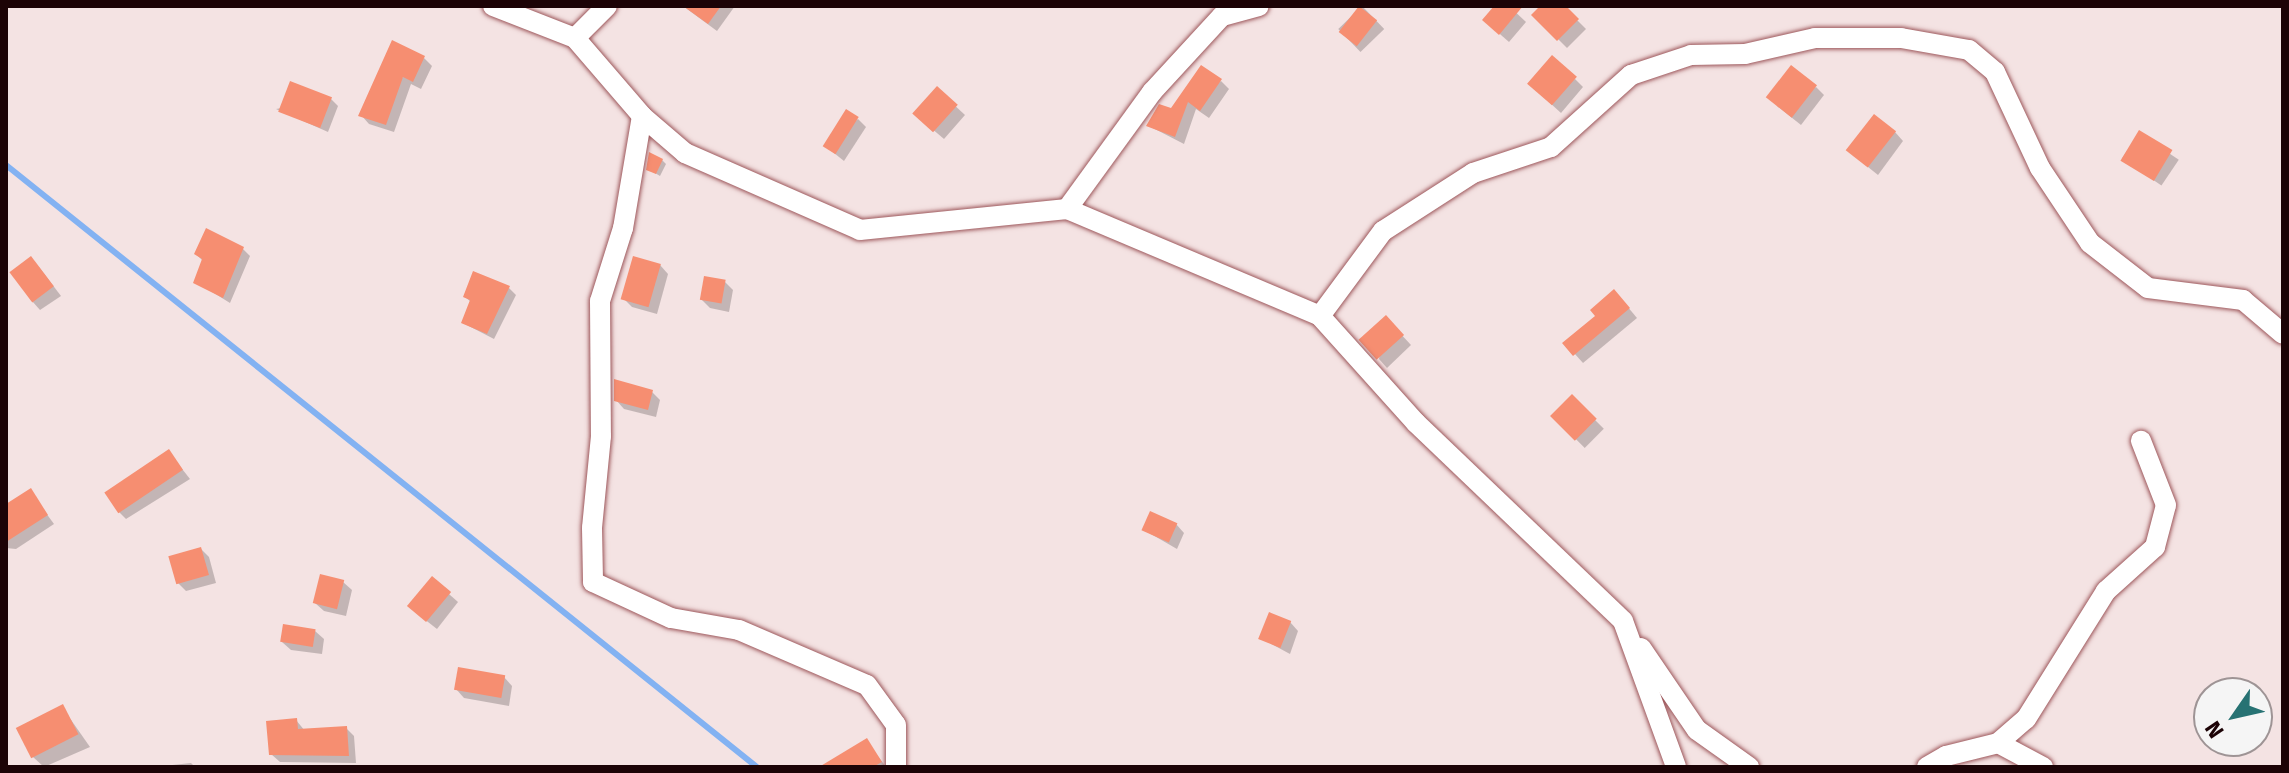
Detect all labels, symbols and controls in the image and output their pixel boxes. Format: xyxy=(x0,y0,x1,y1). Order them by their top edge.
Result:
north arrow xyxy=(2193,677,2273,757)
text: N xyxy=(2199,716,2230,743)

